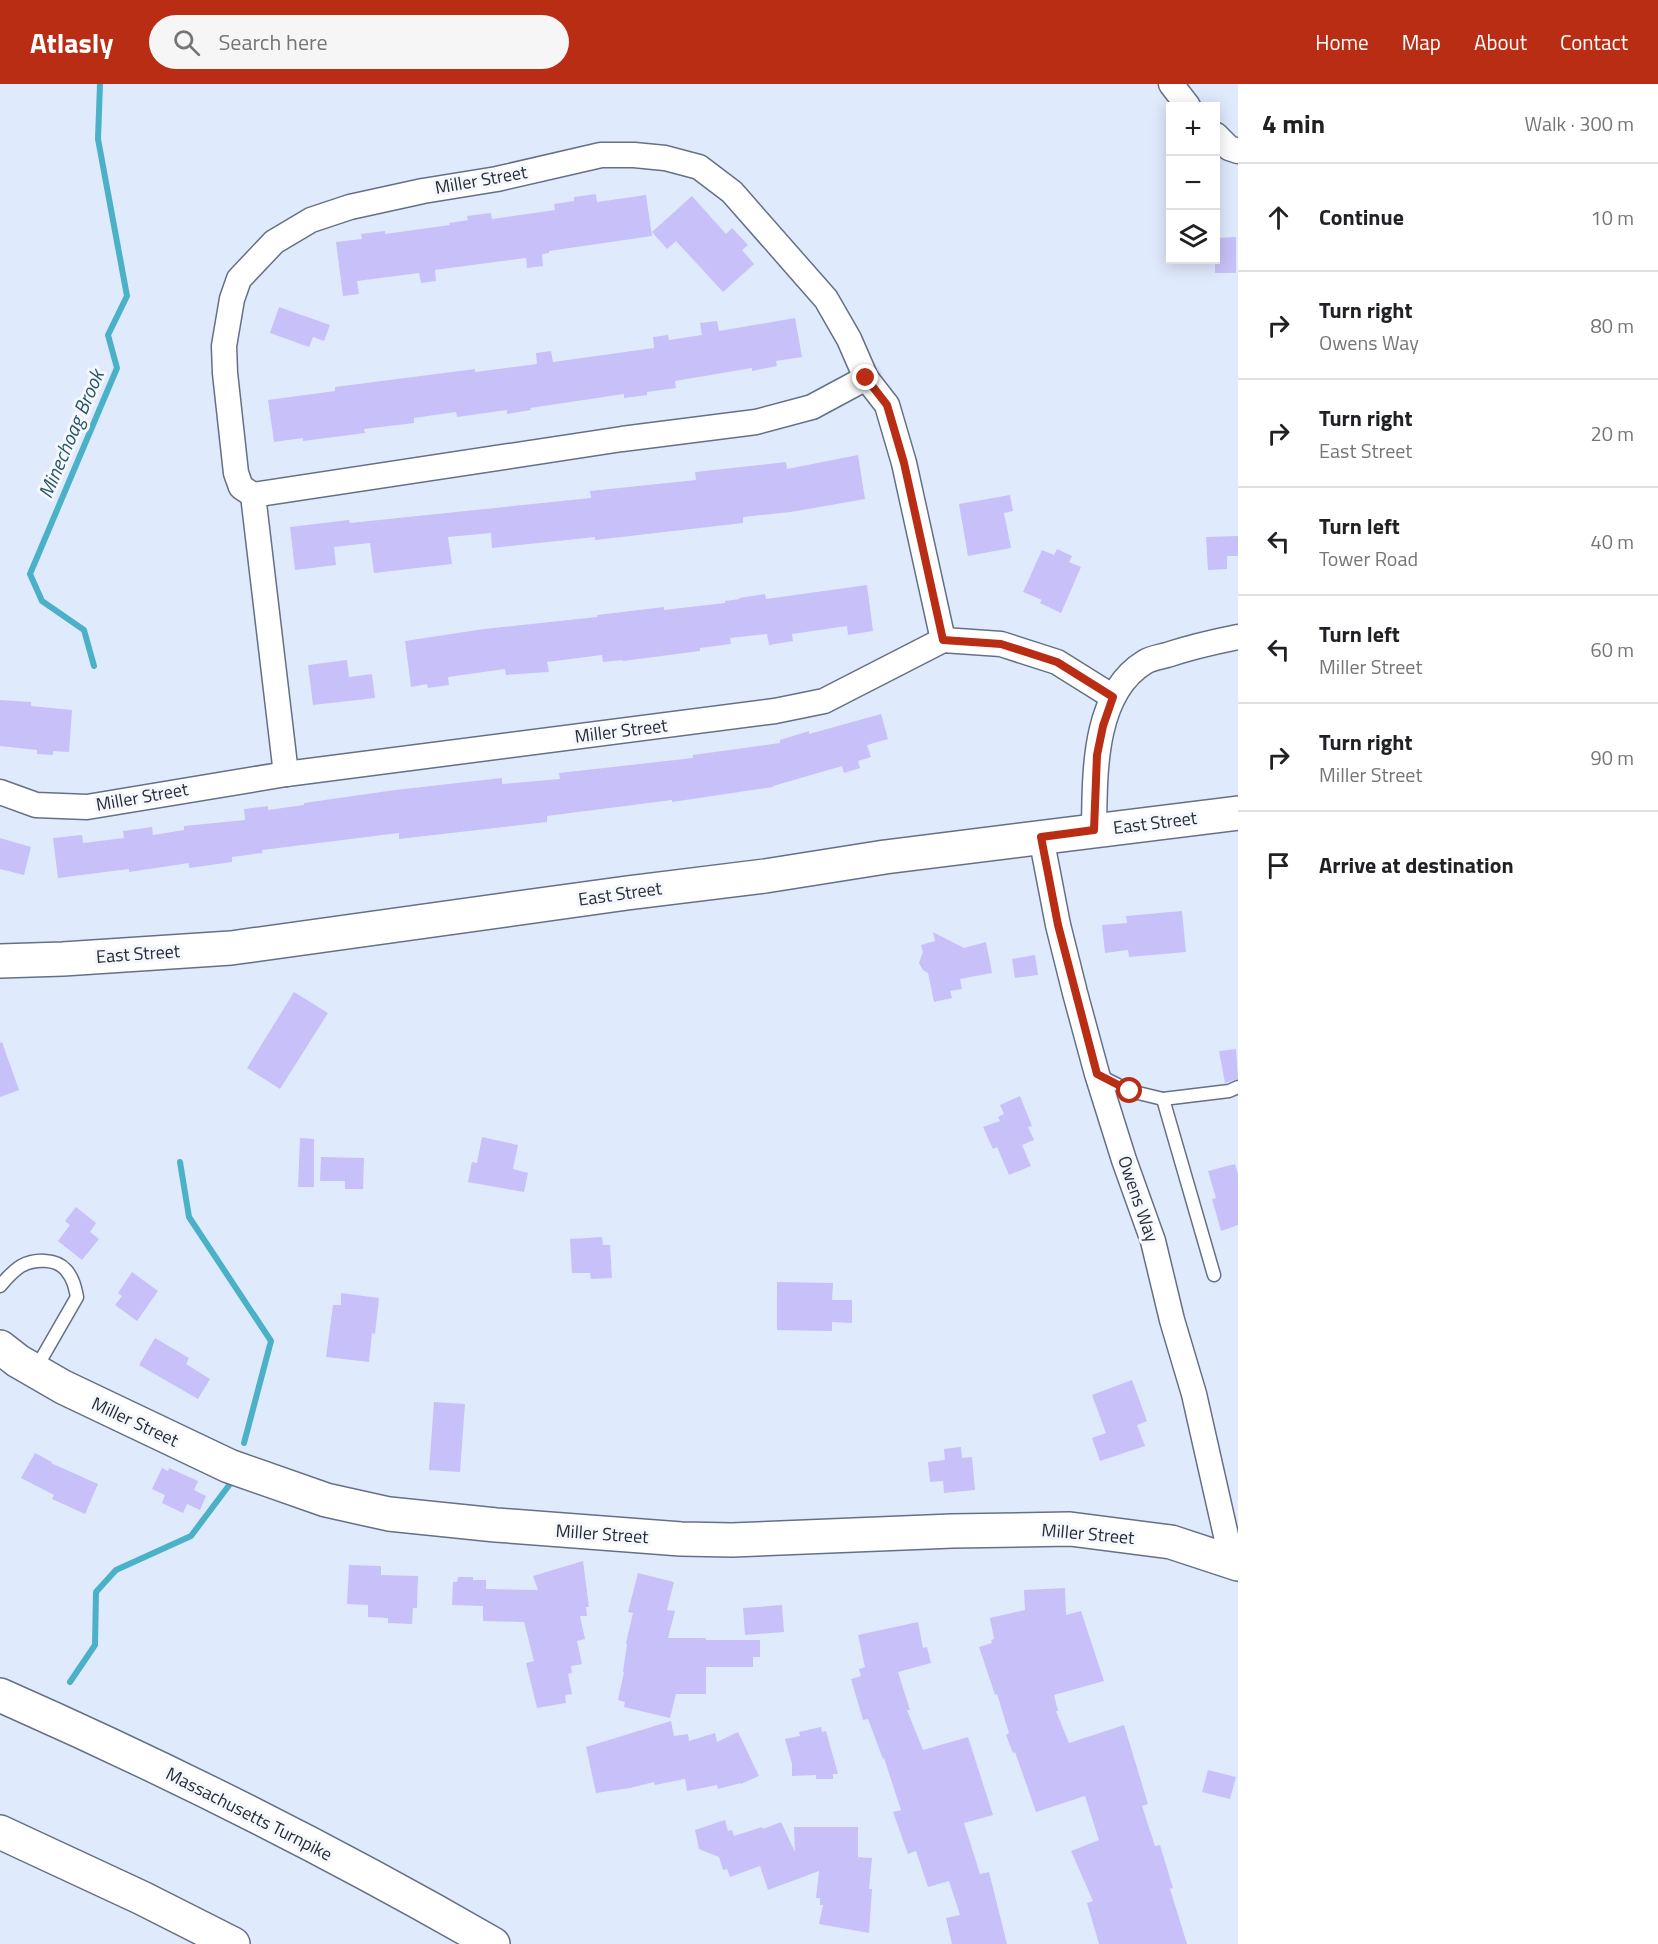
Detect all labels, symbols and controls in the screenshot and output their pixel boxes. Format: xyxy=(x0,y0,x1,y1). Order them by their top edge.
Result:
search box xyxy=(149,15,569,69)
text: Atlasly xyxy=(30,21,113,64)
text: Search here xyxy=(218,25,328,59)
icon: search xyxy=(170,26,203,59)
text: Home xyxy=(1315,26,1369,58)
text: Map xyxy=(1402,26,1441,58)
text: About xyxy=(1474,26,1527,58)
text: Contact xyxy=(1560,26,1628,58)
map controls xyxy=(1166,102,1220,264)
button: + xyxy=(1166,102,1220,156)
text: 4 min xyxy=(1262,104,1325,143)
text: Walk · 300 m xyxy=(1525,108,1634,139)
button: − xyxy=(1166,156,1220,210)
street label: Miller Street xyxy=(433,158,530,201)
text: Continue xyxy=(1319,200,1404,234)
icon: ahead xyxy=(1262,201,1295,234)
text: 10 m xyxy=(1590,202,1634,233)
button: layers xyxy=(1166,210,1220,264)
text: Turn right xyxy=(1319,293,1413,327)
icon: right xyxy=(1262,309,1295,342)
text: 80 m xyxy=(1590,310,1634,341)
text: Owens Way xyxy=(1319,327,1419,358)
water label: Minechoag Brook xyxy=(30,363,112,503)
route end xyxy=(852,364,878,390)
text: Turn right xyxy=(1319,401,1413,435)
icon: right xyxy=(1262,417,1295,450)
text: 20 m xyxy=(1590,418,1634,449)
text: East Street xyxy=(1319,435,1412,466)
text: Turn left xyxy=(1319,509,1400,543)
icon: left xyxy=(1262,525,1295,558)
text: 40 m xyxy=(1590,526,1634,557)
text: Tower Road xyxy=(1319,543,1418,574)
text: Turn left xyxy=(1319,617,1400,651)
icon: left xyxy=(1262,633,1295,666)
text: 60 m xyxy=(1590,634,1634,665)
text: Miller Street xyxy=(1319,651,1422,682)
street label: Miller Street xyxy=(573,711,669,750)
text: Turn right xyxy=(1319,725,1413,759)
icon: right xyxy=(1262,741,1295,774)
text: 90 m xyxy=(1590,742,1634,773)
text: Miller Street xyxy=(1319,759,1422,790)
street label: Miller Street xyxy=(94,775,191,818)
street label: East Street xyxy=(1112,804,1199,841)
text: Arrive at destination xyxy=(1319,848,1514,882)
icon: arrive xyxy=(1262,849,1295,882)
street label: East Street xyxy=(576,874,664,913)
street label: East Street xyxy=(95,937,181,970)
route start xyxy=(1116,1077,1142,1103)
street label: Owens Way xyxy=(1111,1152,1166,1246)
street label: Miller Street xyxy=(87,1390,184,1454)
street label: Miller Street xyxy=(1041,1516,1136,1551)
street label: Miller Street xyxy=(555,1517,650,1550)
street label: Massachusetts Turnpike xyxy=(161,1760,337,1867)

